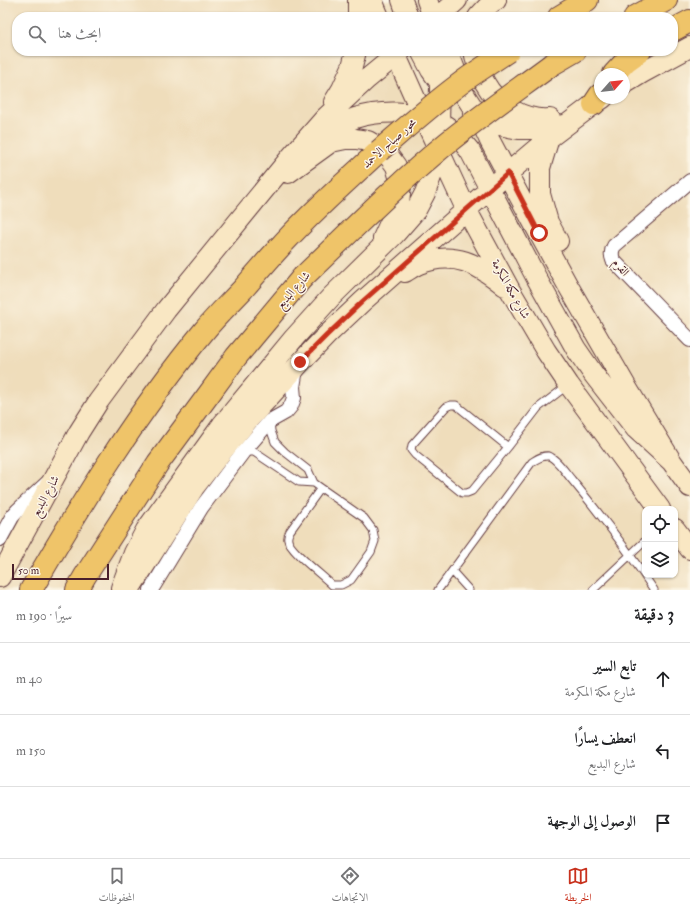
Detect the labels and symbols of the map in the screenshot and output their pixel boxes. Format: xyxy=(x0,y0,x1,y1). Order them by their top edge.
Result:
north arrow xyxy=(594,68,630,104)
street label: محور صباح الاحمد xyxy=(359,115,422,174)
route start xyxy=(530,224,548,242)
street label: القرم xyxy=(607,255,633,282)
street label: شارع مكة المكرمة xyxy=(485,257,533,323)
street label: شارع البديع xyxy=(273,268,316,314)
route end xyxy=(291,353,309,371)
street label: شارع البديع xyxy=(28,473,66,521)
scale bar xyxy=(12,562,109,581)

